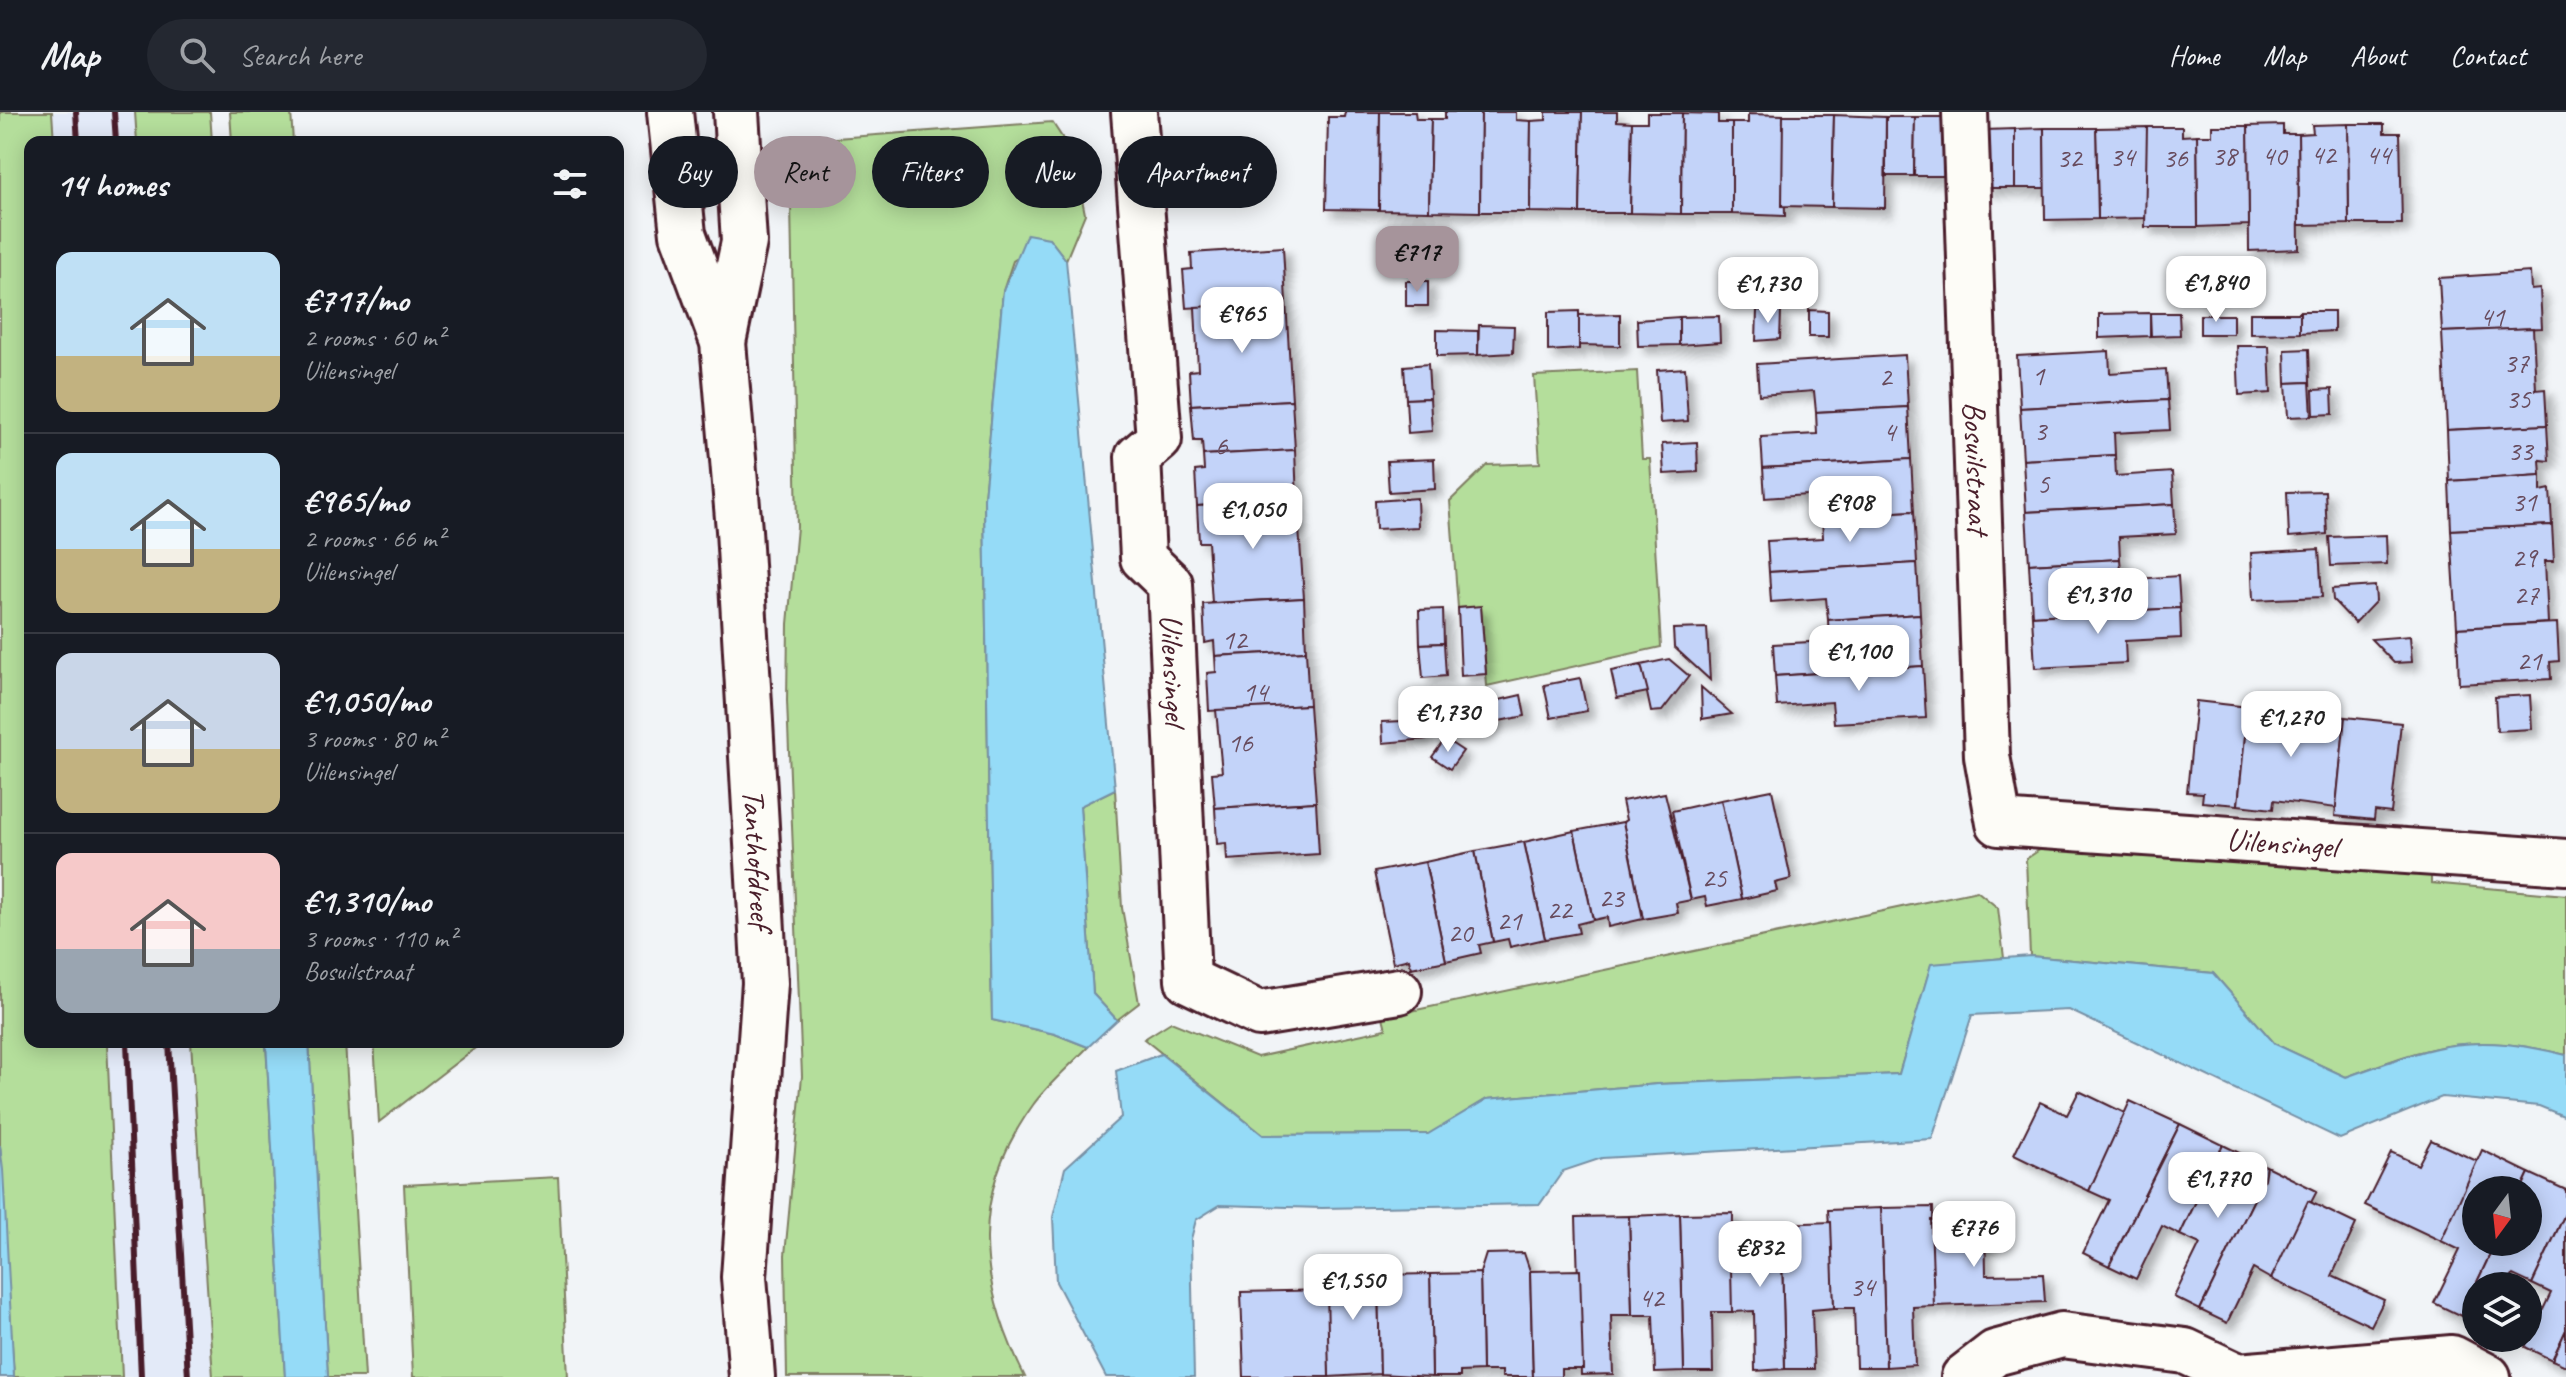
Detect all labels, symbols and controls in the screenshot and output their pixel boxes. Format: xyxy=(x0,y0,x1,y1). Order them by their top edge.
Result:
search box xyxy=(147,19,707,91)
text: Map xyxy=(40,32,99,79)
icon: search xyxy=(175,33,219,77)
text: Search here xyxy=(239,36,361,74)
text: Home xyxy=(2169,38,2219,73)
text: Map xyxy=(2263,38,2306,73)
text: About xyxy=(2350,38,2406,73)
text: Contact xyxy=(2450,38,2526,73)
chip: Buy xyxy=(648,136,738,208)
chip: Rent xyxy=(754,136,856,208)
chip: Filters xyxy=(872,136,989,208)
chip: New xyxy=(1005,136,1102,208)
chip: Apartment xyxy=(1118,136,1277,208)
house number: 42 xyxy=(2310,137,2338,172)
house number: 44 xyxy=(2365,137,2393,172)
house number: 38 xyxy=(2211,138,2239,173)
house number: 40 xyxy=(2261,138,2289,173)
house number: 34 xyxy=(2109,139,2137,174)
house number: 32 xyxy=(2056,140,2084,175)
house number: 36 xyxy=(2162,140,2189,175)
icon: filters xyxy=(548,162,592,206)
text: 14 homes xyxy=(56,163,167,206)
pin: €717 xyxy=(1370,226,1464,294)
text: €717 xyxy=(1394,235,1440,268)
pin: €1,840 xyxy=(2151,256,2281,324)
pin: €1,730 xyxy=(1703,257,1833,325)
text: €1,840 xyxy=(2184,265,2248,298)
text: €1,730 xyxy=(1736,266,1800,299)
text: €717/mo xyxy=(304,278,408,321)
icon: home xyxy=(120,284,216,380)
pin: €965 xyxy=(1195,287,1289,355)
text: €965 xyxy=(1219,296,1265,329)
house number: 41 xyxy=(2479,299,2506,334)
text: 2 rooms · 60 m² xyxy=(304,321,445,354)
house number: 37 xyxy=(2503,345,2530,380)
text: Uilensingel xyxy=(304,354,394,387)
house number: 1 xyxy=(2032,358,2046,393)
house number: 2 xyxy=(1879,359,1894,394)
house number: 35 xyxy=(2505,381,2532,416)
street label: Bosuilstraat xyxy=(1954,401,2000,539)
house number: 3 xyxy=(2034,413,2049,448)
house number: 4 xyxy=(1883,414,1898,449)
house number: 6 xyxy=(1215,428,1229,463)
house number: 33 xyxy=(2507,433,2535,468)
house number: 5 xyxy=(2037,466,2051,501)
pin: €908 xyxy=(1803,476,1897,544)
text: €965/mo xyxy=(304,479,409,522)
pin: €1,050 xyxy=(1188,483,1318,551)
house number: 31 xyxy=(2511,484,2538,519)
icon: home xyxy=(120,485,216,581)
text: €908 xyxy=(1827,485,1873,518)
text: €1,050 xyxy=(1221,492,1285,525)
text: 2 rooms · 66 m² xyxy=(304,522,445,555)
house number: 29 xyxy=(2511,540,2539,575)
text: Uilensingel xyxy=(304,555,394,588)
pin: €1,310 xyxy=(2033,568,2163,636)
text: €1,310 xyxy=(2066,577,2130,610)
house number: 27 xyxy=(2513,577,2540,612)
street label: Uilensingel xyxy=(1151,613,1197,732)
house number: 12 xyxy=(1221,622,1249,657)
pin: €1,100 xyxy=(1794,625,1924,693)
text: €1,100 xyxy=(1827,634,1891,667)
house number: 21 xyxy=(2516,643,2543,678)
house number: 14 xyxy=(1242,674,1270,709)
text: €1,050/mo xyxy=(304,679,430,722)
icon: home xyxy=(120,685,216,781)
pin: €1,730 xyxy=(1383,686,1513,754)
pin: €1,270 xyxy=(2226,691,2356,759)
text: €1,730 xyxy=(1416,695,1480,728)
text: €1,270 xyxy=(2259,700,2323,733)
text: 3 rooms · 80 m² xyxy=(304,722,445,755)
house number: 16 xyxy=(1227,725,1254,760)
text: Uilensingel xyxy=(304,755,394,788)
street label: Tanthofdreef xyxy=(733,788,783,937)
street label: Uilensingel xyxy=(2225,818,2344,867)
house number: 25 xyxy=(1701,860,1728,895)
text: €1,310/mo xyxy=(304,879,431,922)
house number: 23 xyxy=(1598,880,1626,915)
icon: home xyxy=(120,885,216,981)
house number: 22 xyxy=(1546,892,1574,927)
house number: 21 xyxy=(1496,903,1523,938)
house number: 20 xyxy=(1447,915,1475,950)
text: 3 rooms · 110 m² xyxy=(304,922,456,955)
text: Bosuilstraat xyxy=(304,955,412,988)
pin: €1,770 xyxy=(2153,1152,2283,1220)
text: €1,770 xyxy=(2186,1161,2250,1194)
north arrow xyxy=(2462,1176,2542,1256)
map controls xyxy=(2462,1176,2542,1352)
pin: €776 xyxy=(1927,1201,2021,1269)
text: €776 xyxy=(1950,1210,1998,1243)
pin: €832 xyxy=(1713,1221,1807,1289)
text: €832 xyxy=(1737,1230,1783,1263)
pin: €1,550 xyxy=(1288,1254,1418,1322)
text: €1,550 xyxy=(1322,1263,1384,1296)
house number: 34 xyxy=(1849,1269,1877,1304)
button: layers xyxy=(2462,1272,2542,1352)
house number: 42 xyxy=(1638,1280,1666,1315)

